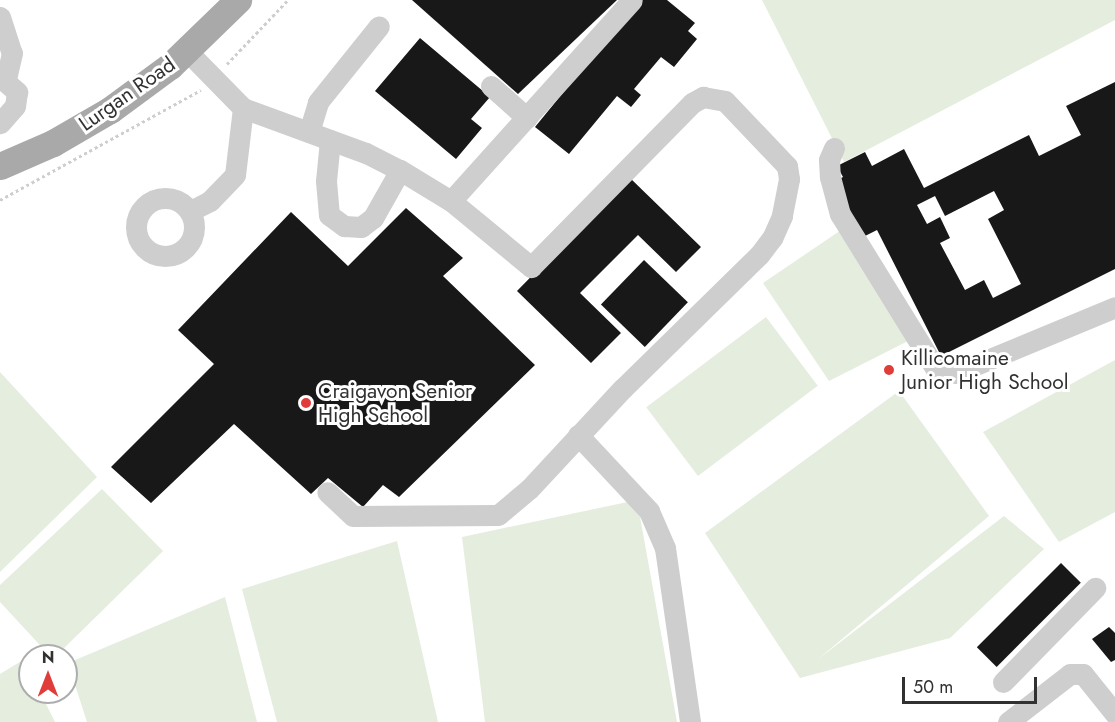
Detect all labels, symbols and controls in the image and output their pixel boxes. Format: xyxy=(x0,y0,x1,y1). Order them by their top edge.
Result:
street label: Lurgan Road xyxy=(74,52,180,136)
place label: Killicomaine Junior High School xyxy=(901,345,1069,395)
marker: Killicomaine Junior High School xyxy=(882,363,896,377)
place label: Craigavon Senior High School xyxy=(318,378,472,428)
marker: Craigavon Senior High School xyxy=(299,396,313,410)
north arrow xyxy=(18,644,78,704)
text: N xyxy=(42,646,54,669)
scale bar xyxy=(905,665,1040,703)
text: 50 m xyxy=(913,674,953,700)

